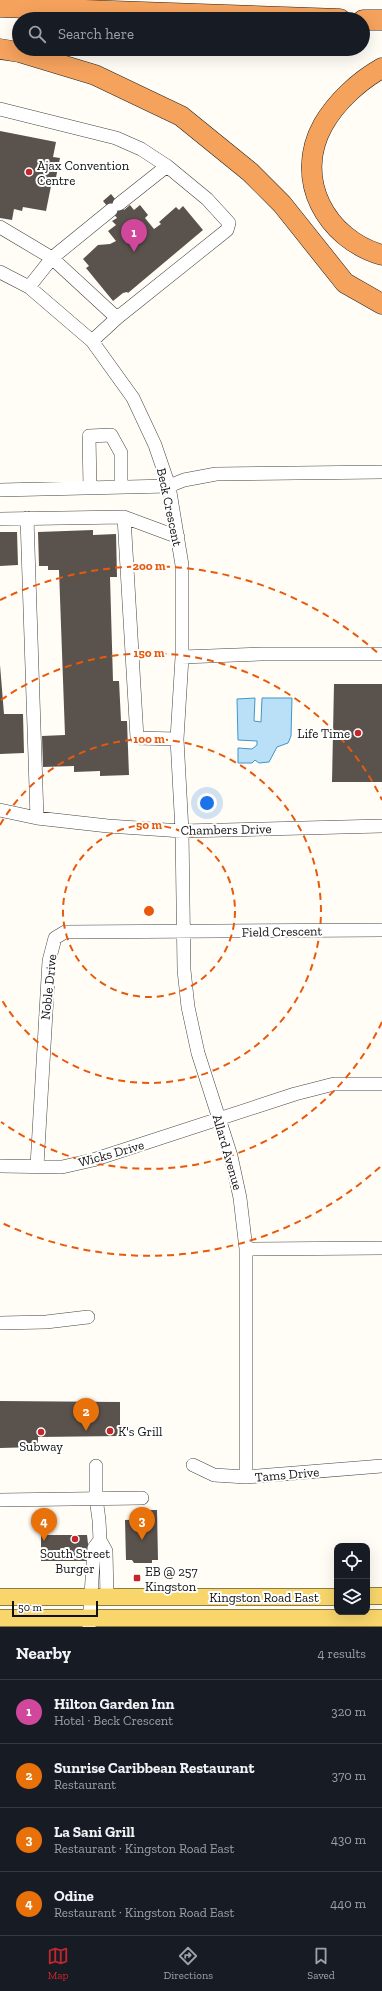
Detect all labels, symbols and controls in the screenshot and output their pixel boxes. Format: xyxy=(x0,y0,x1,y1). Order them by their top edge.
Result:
search box xyxy=(12,12,370,56)
icon: search xyxy=(26,23,48,45)
text: Search here xyxy=(58,25,134,43)
place label: Ajax Convention Centre xyxy=(37,158,130,188)
marker: Ajax Convention Centre xyxy=(24,167,34,177)
pin: 1 xyxy=(121,219,147,252)
street label: Beck Crescent xyxy=(154,467,185,548)
text: 200 m xyxy=(132,559,166,573)
text: 150 m xyxy=(134,646,165,660)
place label: Life Time xyxy=(297,726,350,741)
marker: Life Time xyxy=(353,728,363,738)
text: 100 m xyxy=(133,732,165,746)
your location xyxy=(197,793,217,813)
text: 50 m xyxy=(136,818,162,832)
street label: Chambers Drive xyxy=(180,821,272,838)
centre of rings xyxy=(142,904,156,918)
street label: Field Crescent xyxy=(242,923,323,940)
street label: Noble Drive xyxy=(38,953,59,1021)
street label: Allard Avenue xyxy=(210,1113,245,1192)
street label: Wicks Drive xyxy=(77,1137,146,1170)
pin: 2 xyxy=(73,1398,99,1431)
place label: K's Grill xyxy=(118,1424,163,1439)
marker: K's Grill xyxy=(105,1426,115,1436)
marker: Subway xyxy=(36,1427,46,1437)
place label: Subway xyxy=(19,1439,63,1454)
street label: Tams Drive xyxy=(254,1464,320,1485)
pin: 3 xyxy=(129,1507,155,1540)
pin: 4 xyxy=(31,1508,57,1541)
marker: South Street Burger xyxy=(70,1534,80,1544)
map controls xyxy=(334,1543,370,1615)
button: locate xyxy=(334,1543,370,1579)
place label: South Street Burger xyxy=(40,1546,110,1576)
place label: EB @ 257 Kingston xyxy=(145,1564,198,1594)
marker: EB @ 257 Kingston xyxy=(132,1573,142,1583)
button: layers xyxy=(334,1579,370,1615)
street label: Kingston Road East xyxy=(209,1590,319,1605)
scale bar xyxy=(12,1599,98,1618)
text: 50 m xyxy=(18,1601,42,1614)
text: Nearby xyxy=(16,1643,71,1663)
text: 4 results xyxy=(318,1646,366,1661)
text: Hilton Garden Inn xyxy=(54,1695,175,1713)
text: 1 xyxy=(26,1704,32,1719)
text: 320 m xyxy=(331,1704,366,1719)
text: Hotel · Beck Crescent xyxy=(54,1713,173,1728)
text: Sunrise Caribbean Restaurant xyxy=(54,1759,254,1777)
text: 2 xyxy=(26,1768,32,1783)
text: 370 m xyxy=(332,1768,366,1783)
text: Restaurant xyxy=(54,1777,116,1792)
text: La Sani Grill xyxy=(54,1823,135,1841)
text: 3 xyxy=(26,1832,32,1847)
text: 430 m xyxy=(331,1832,366,1847)
text: Restaurant · Kingston Road East xyxy=(54,1841,234,1856)
text: Odine xyxy=(54,1887,94,1905)
text: 4 xyxy=(25,1896,33,1911)
text: 440 m xyxy=(330,1896,366,1911)
text: Restaurant · Kingston Road East xyxy=(54,1905,234,1920)
tab: Map xyxy=(47,1945,69,1982)
tab: Directions xyxy=(163,1945,213,1982)
tab: Saved xyxy=(307,1945,335,1982)

